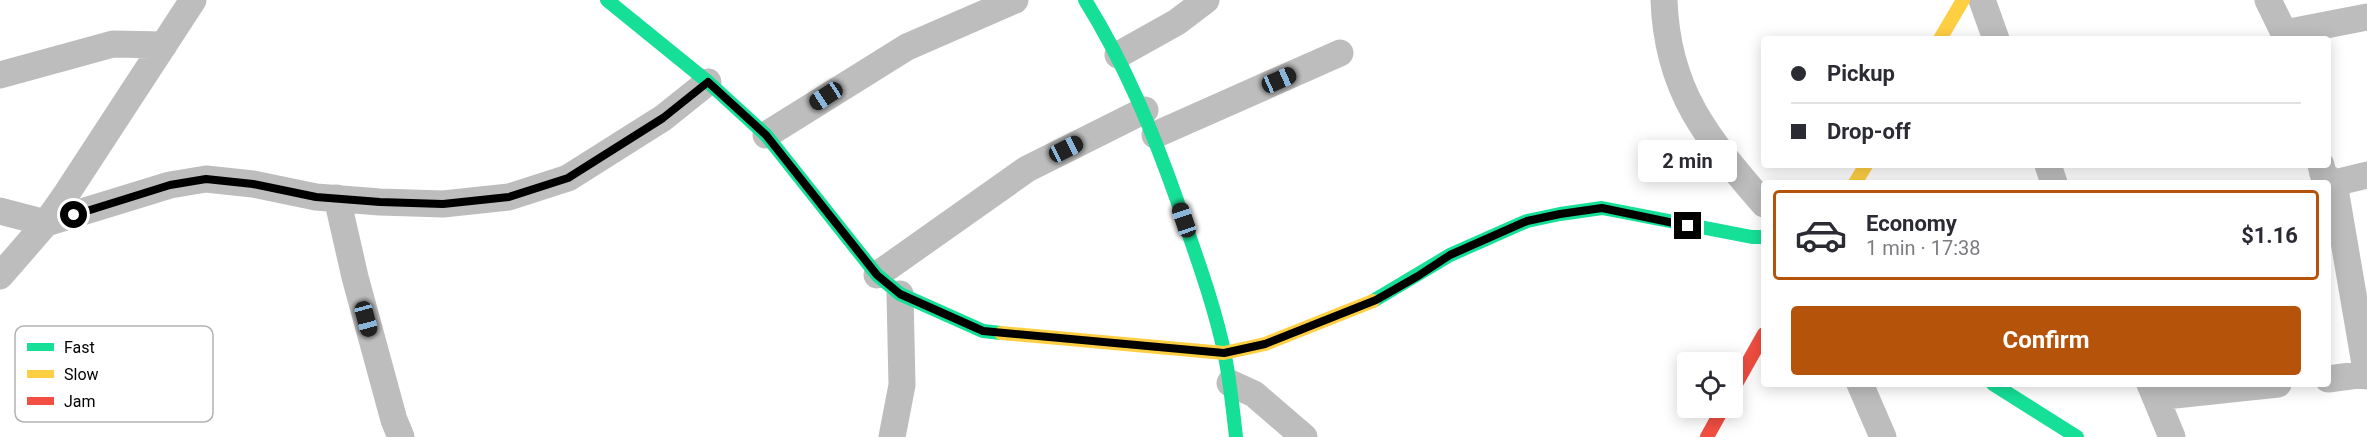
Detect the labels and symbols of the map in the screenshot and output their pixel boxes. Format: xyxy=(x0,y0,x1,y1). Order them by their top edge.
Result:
car xyxy=(1259,64,1299,96)
car xyxy=(806,79,846,113)
car xyxy=(1046,133,1086,165)
callout: 2 min xyxy=(1638,139,1738,181)
car xyxy=(1170,200,1198,240)
route start xyxy=(60,201,87,228)
route end xyxy=(1674,212,1701,239)
car xyxy=(353,299,379,339)
legend xyxy=(15,326,213,422)
text: Fast xyxy=(64,338,95,357)
text: Slow xyxy=(64,365,99,384)
text: Jam xyxy=(64,392,96,411)

